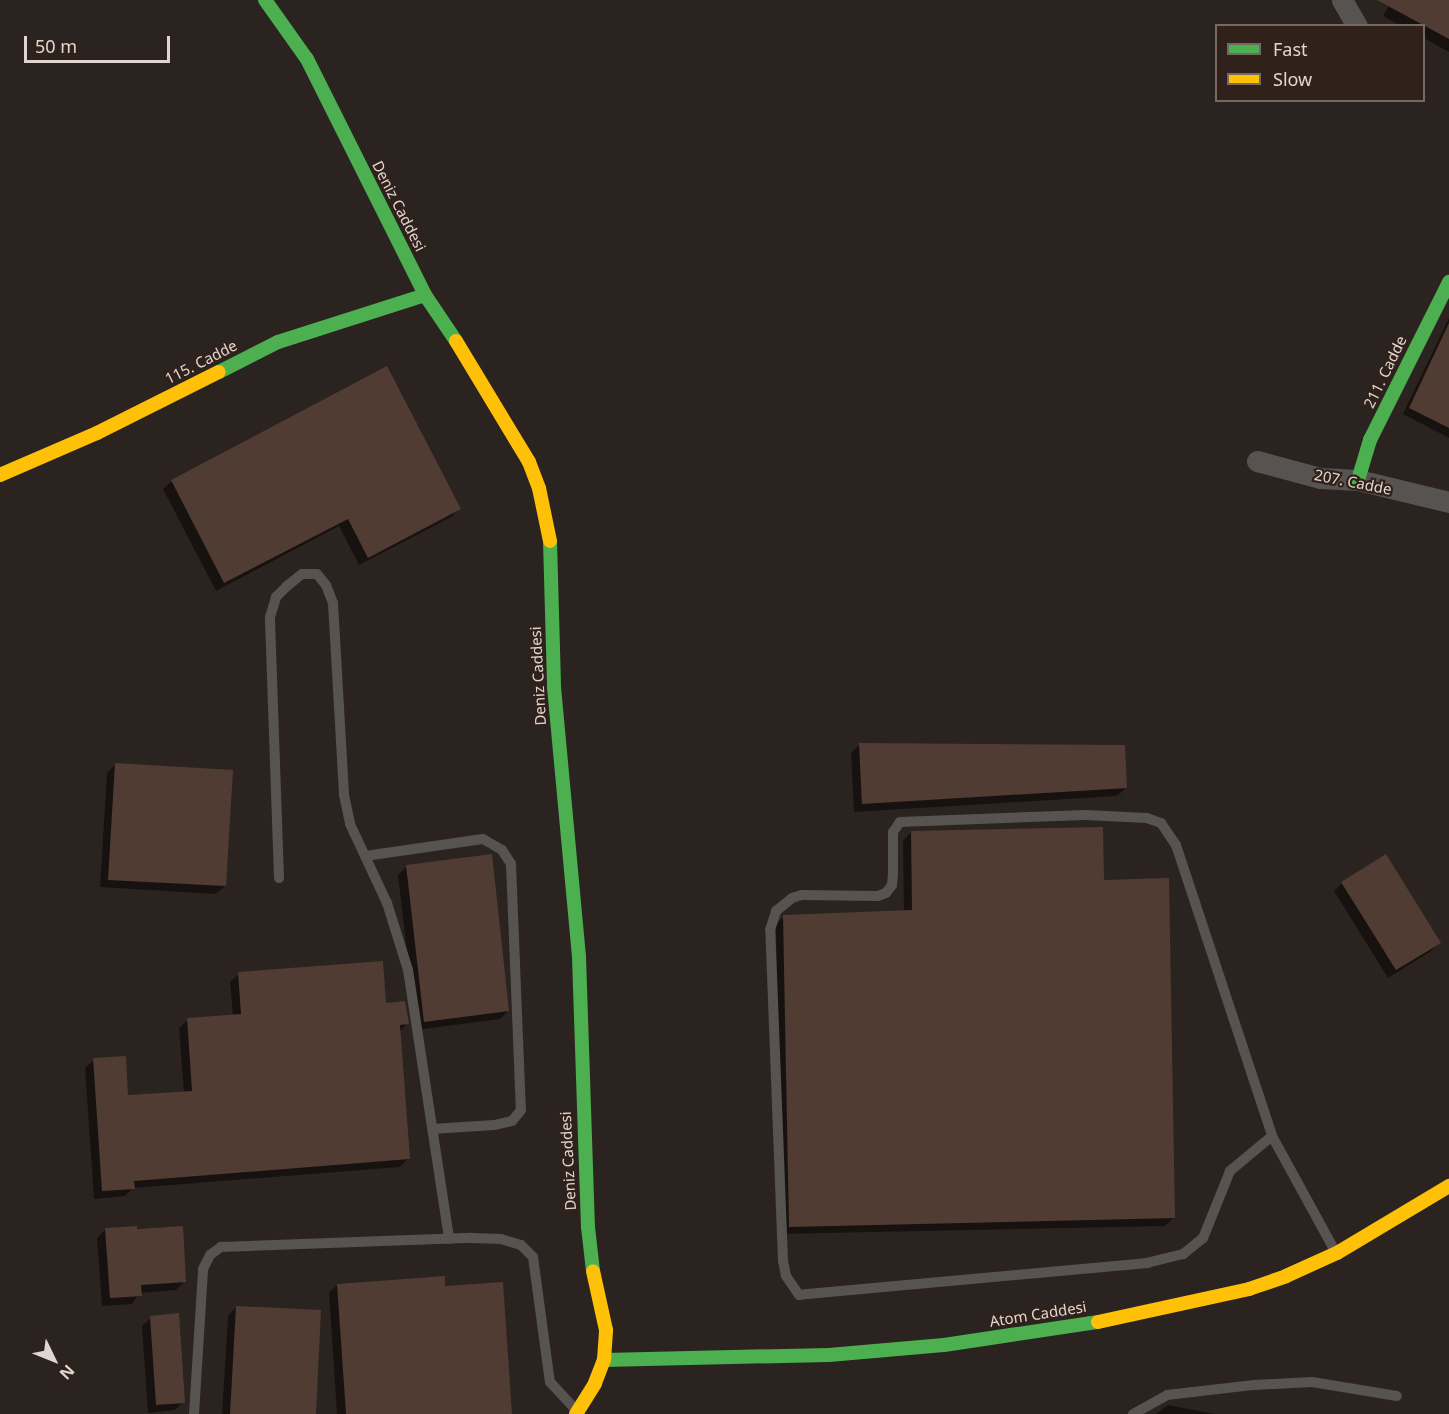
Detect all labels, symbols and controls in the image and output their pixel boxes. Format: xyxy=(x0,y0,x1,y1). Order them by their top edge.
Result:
scale bar xyxy=(27,24,172,62)
legend xyxy=(1215,24,1425,102)
text: 50 m xyxy=(35,34,77,58)
text: Fast xyxy=(1273,37,1308,61)
text: Slow xyxy=(1273,67,1312,91)
street label: Deniz Caddesi xyxy=(368,158,430,254)
street label: 211. Cadde xyxy=(1360,333,1410,411)
street label: 115. Cadde xyxy=(162,336,240,388)
street label: 207. Cadde xyxy=(1313,466,1393,498)
street label: Deniz Caddesi xyxy=(526,626,550,726)
street label: Deniz Caddesi xyxy=(556,1111,580,1211)
street label: Atom Caddesi xyxy=(988,1297,1088,1331)
north arrow xyxy=(24,1330,84,1390)
text: N xyxy=(55,1360,80,1385)

